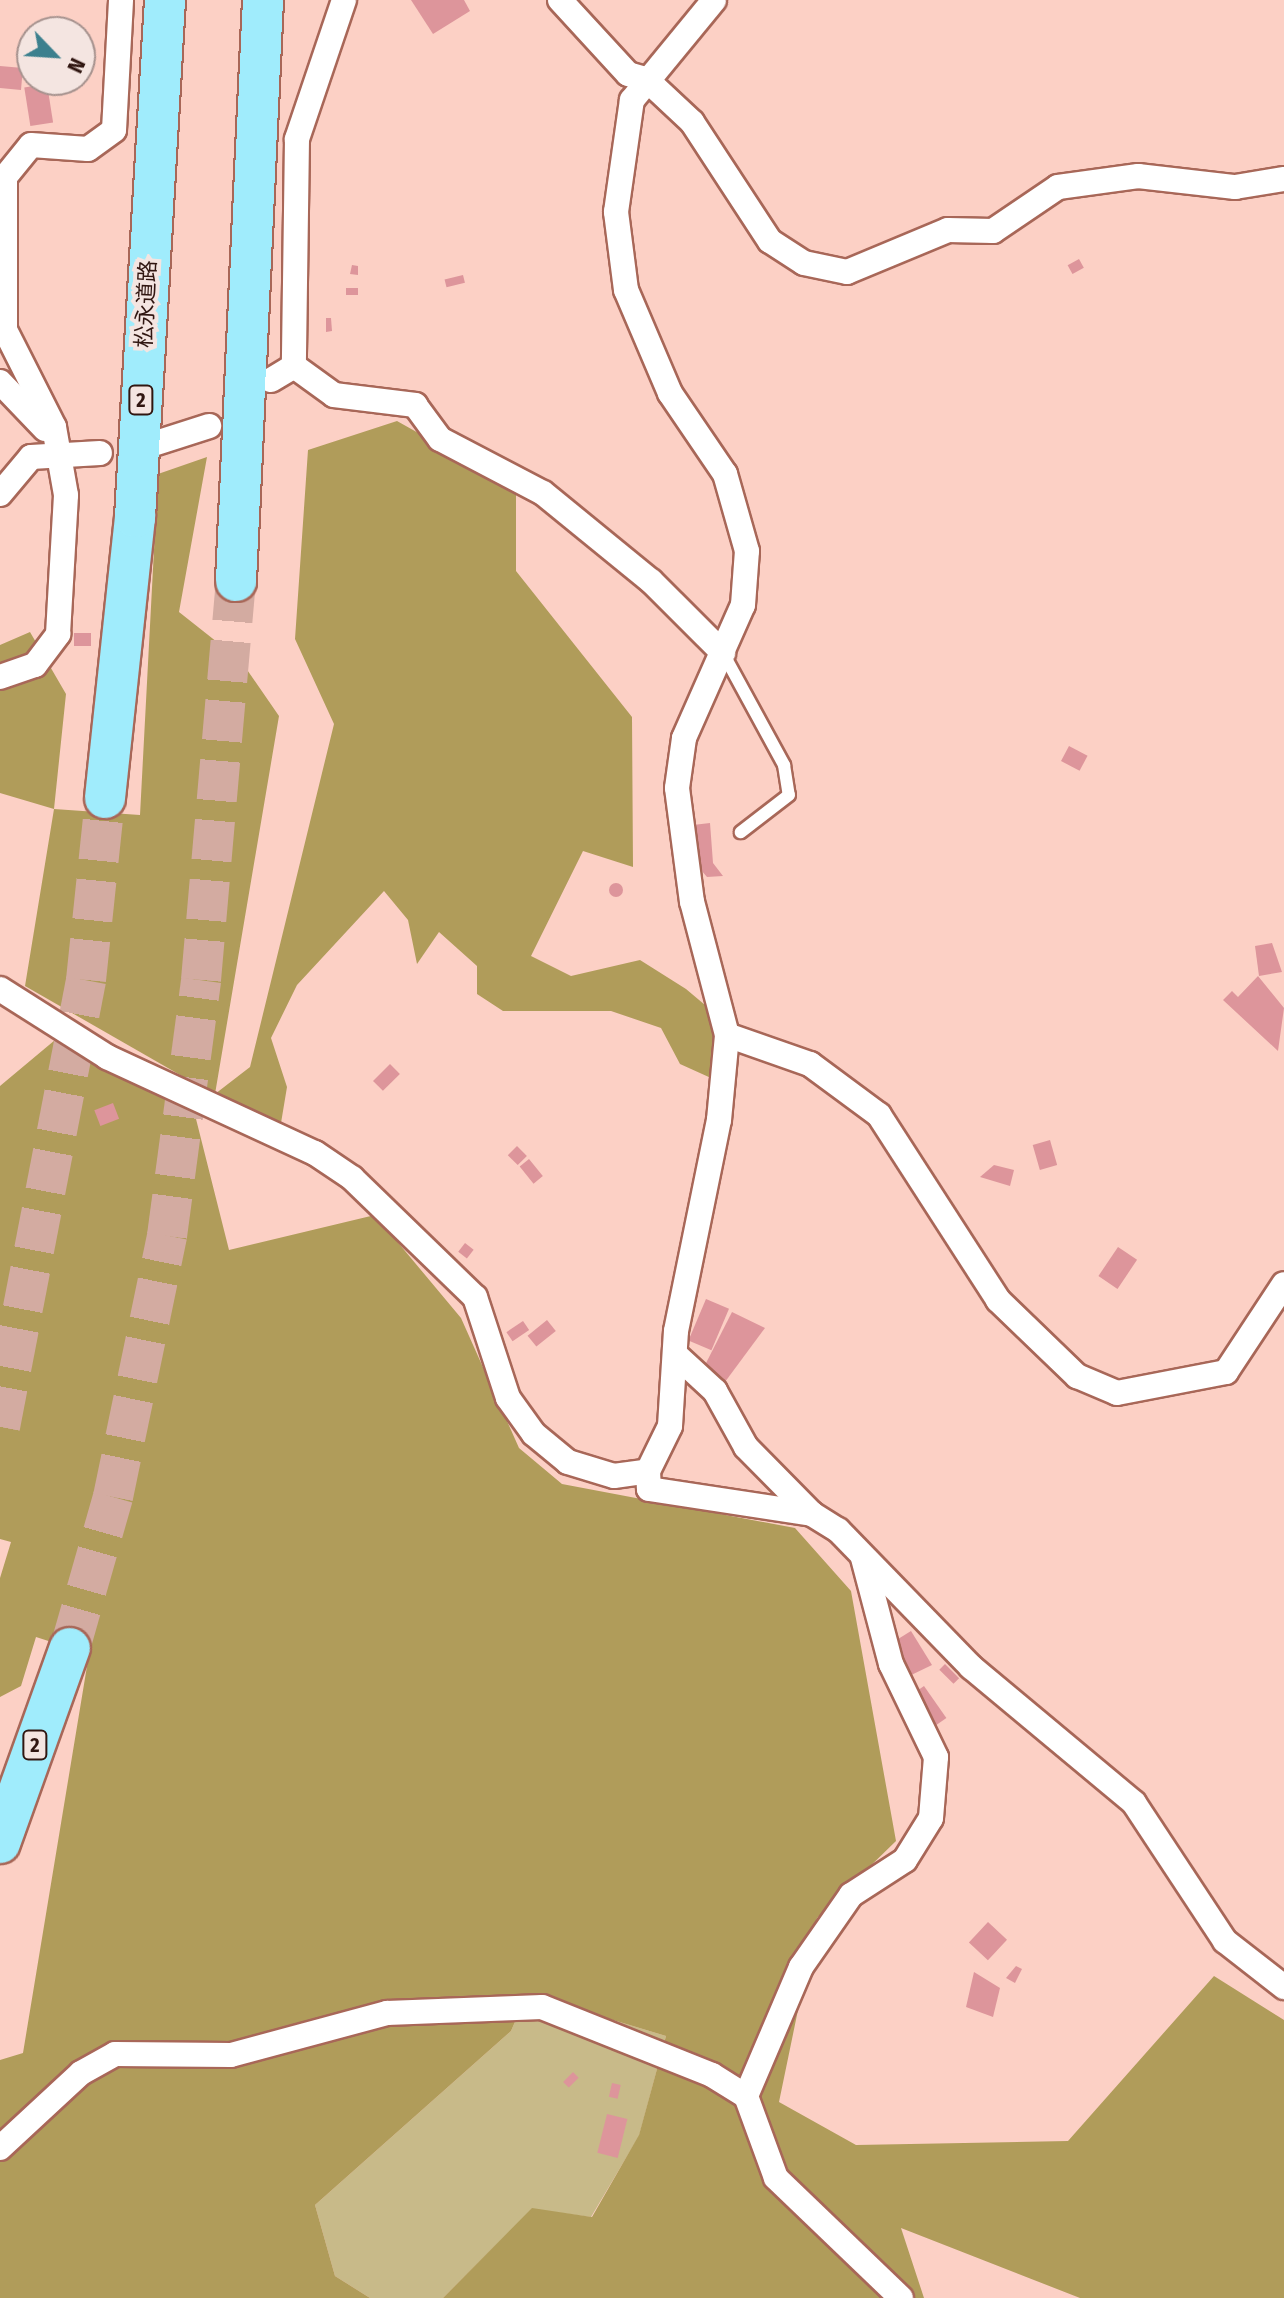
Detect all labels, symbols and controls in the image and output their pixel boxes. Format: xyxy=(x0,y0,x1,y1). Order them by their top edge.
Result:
north arrow xyxy=(16,16,96,96)
text: N xyxy=(61,54,91,77)
street label: 松永道路 xyxy=(131,259,161,349)
road number: 2 xyxy=(127,384,155,416)
road number: 2 xyxy=(21,1729,49,1761)

